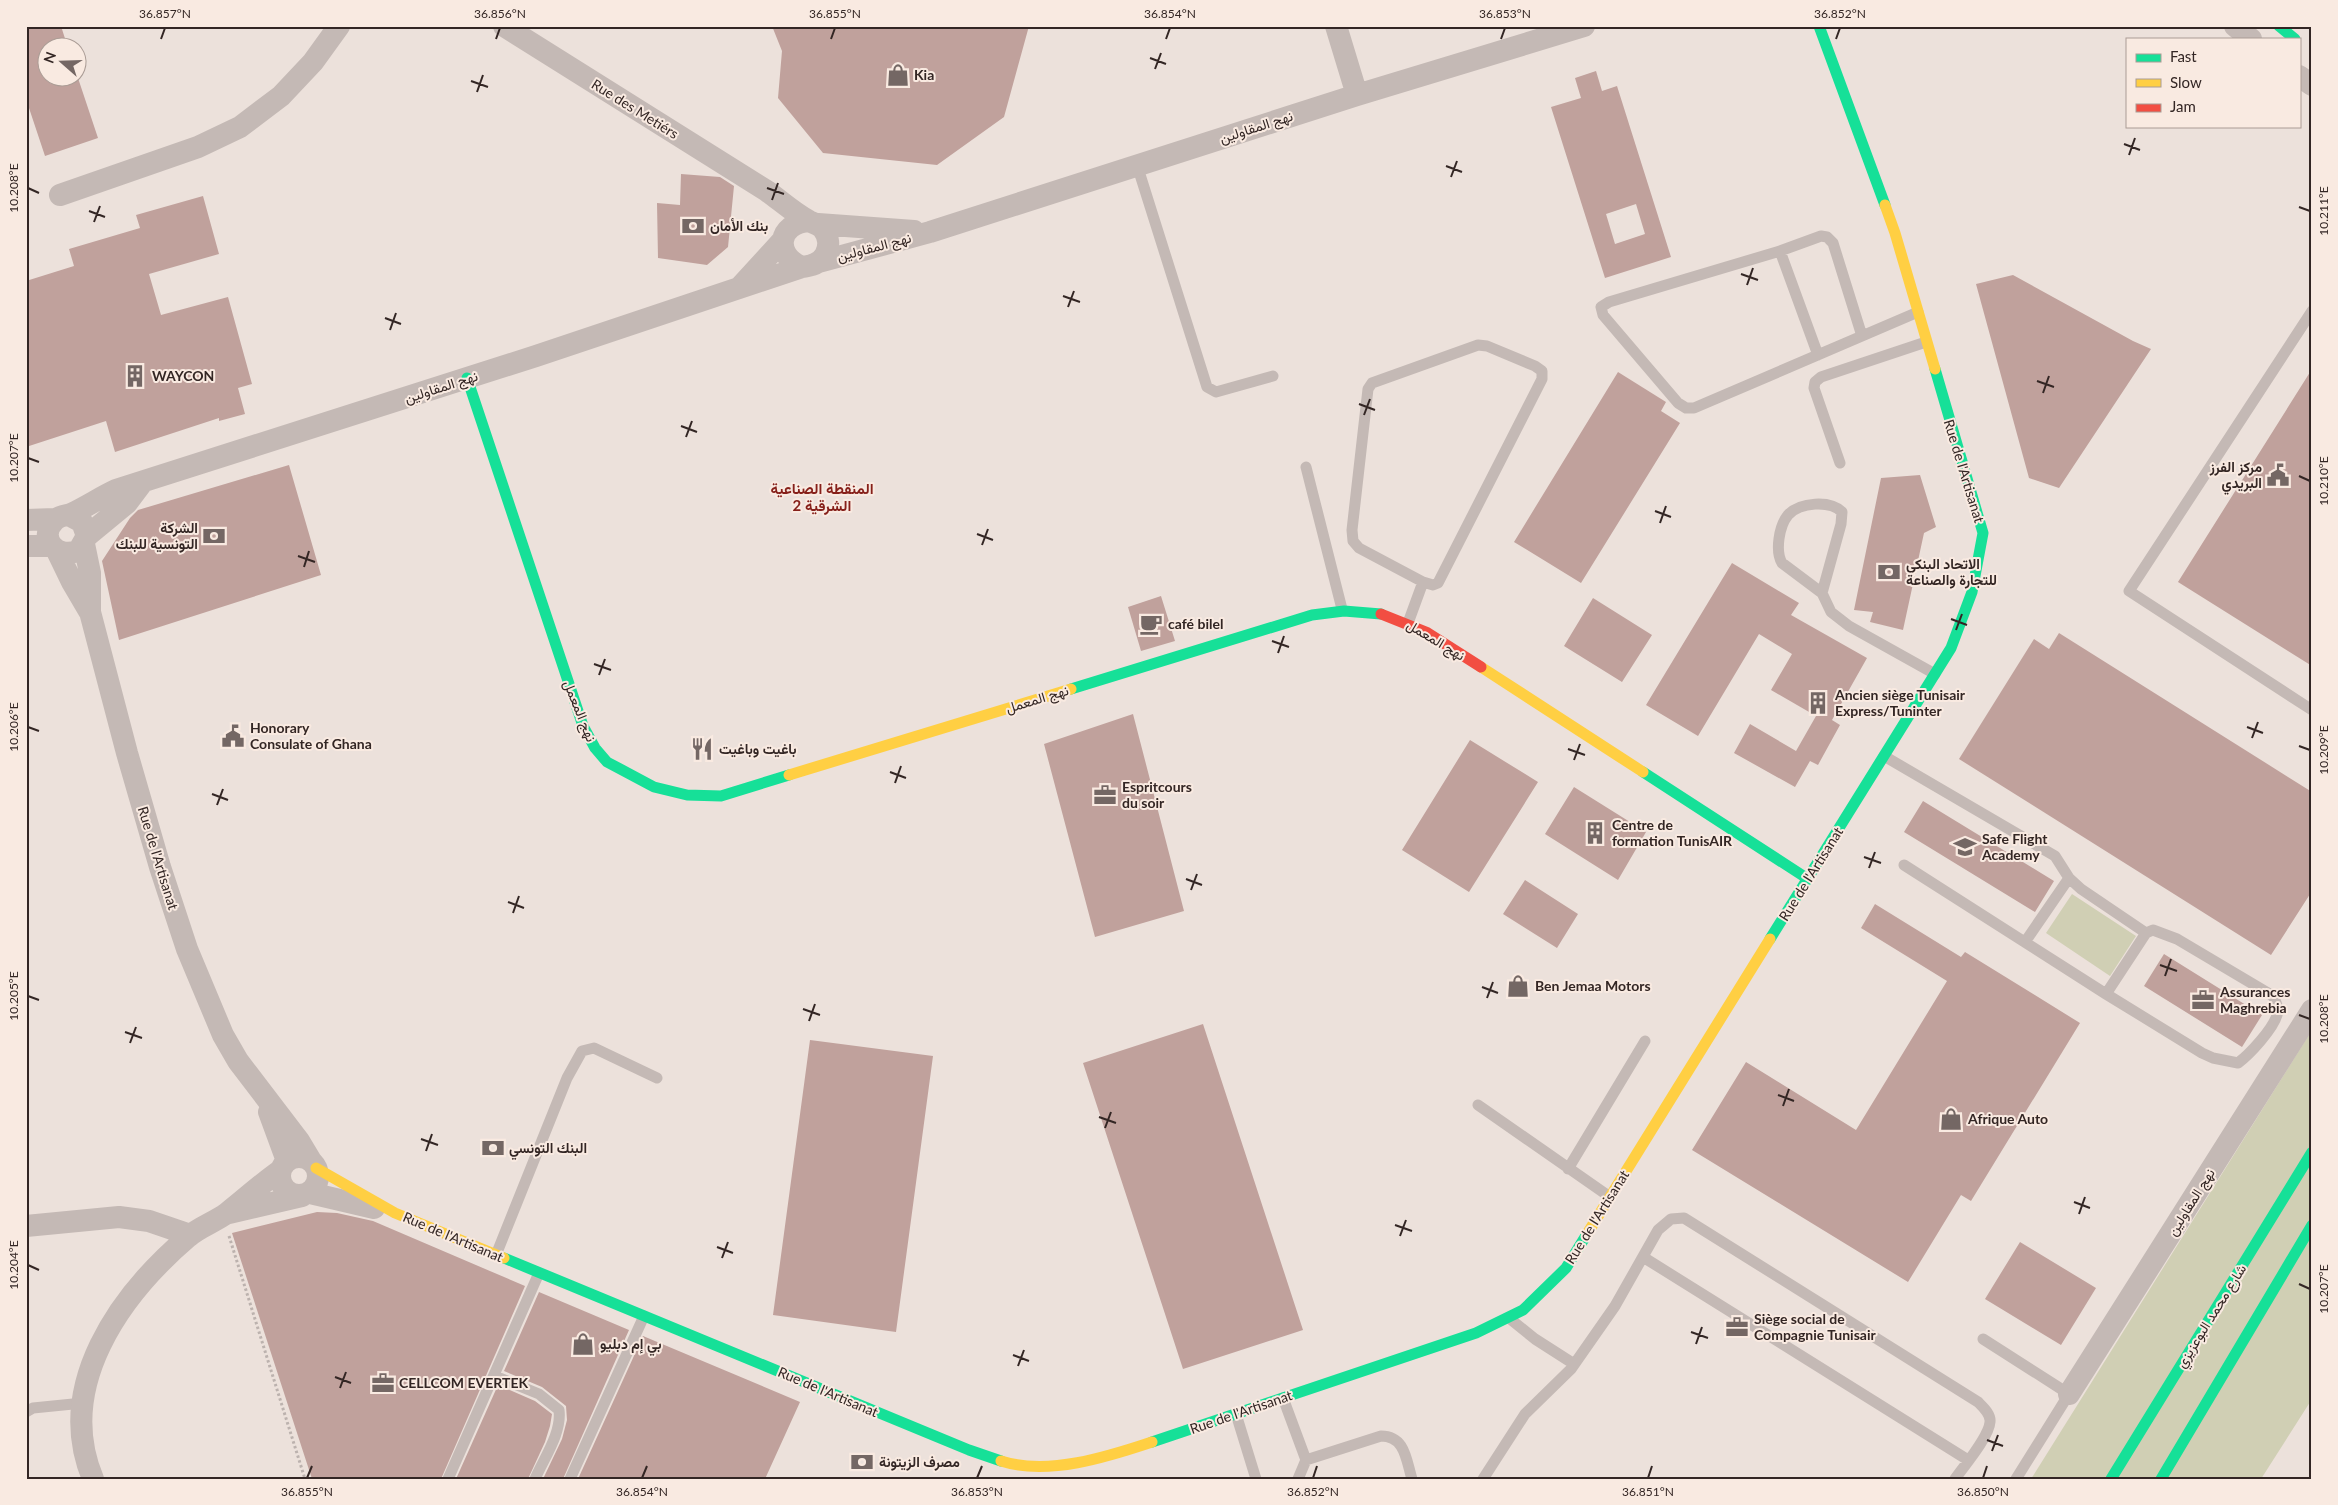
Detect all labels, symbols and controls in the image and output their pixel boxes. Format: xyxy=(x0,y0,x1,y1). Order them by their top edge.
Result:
text: 36.857°N xyxy=(139,6,191,21)
text: 36.856°N xyxy=(474,6,526,21)
text: 36.855°N xyxy=(809,6,861,21)
text: 36.854°N xyxy=(1144,6,1196,21)
text: 36.853°N xyxy=(1479,6,1531,21)
text: 36.852°N xyxy=(1814,6,1866,21)
north arrow xyxy=(38,38,88,88)
legend xyxy=(2126,38,2300,128)
text: Fast xyxy=(2170,47,2197,65)
text: N xyxy=(39,49,59,65)
shop icon: Kia xyxy=(885,62,911,88)
place label: Kia xyxy=(914,66,934,83)
text: Slow xyxy=(2170,73,2202,91)
street label: Rue des Metiérs xyxy=(589,75,682,142)
text: Jam xyxy=(2170,97,2196,115)
street label: نهج المقاولين xyxy=(1217,107,1296,149)
text: 10.208°E xyxy=(6,163,21,213)
text: 10.211°E xyxy=(2316,186,2331,236)
bank icon: بنك الأمان xyxy=(680,213,706,239)
place label: بنك الأمان xyxy=(710,217,768,235)
street label: نهج المقاولين xyxy=(835,228,914,267)
building icon: WAYCON xyxy=(122,363,148,389)
place label: WAYCON xyxy=(152,367,214,384)
street label: نهج المقاولين xyxy=(402,367,481,409)
street label: Rue de l'Artisanat xyxy=(1941,417,1988,525)
text: 10.207°E xyxy=(6,433,21,483)
text: 10.210°E xyxy=(2316,456,2331,506)
place label: مركز الفرز البريدي xyxy=(2209,458,2262,495)
public building icon: مركز الفرز البريدي xyxy=(2265,462,2291,488)
district label: المنقطة الصناعية الشرقية 2 xyxy=(770,479,874,515)
place label: الشركة التونسية للبنك xyxy=(116,519,198,553)
bank icon: الشركة التونسية للبنك xyxy=(201,523,227,549)
place label: الاتحاد البنكي للتجارة والصناعة xyxy=(1906,555,1997,589)
bank icon: الاتحاد البنكي للتجارة والصناعة xyxy=(1876,559,1902,585)
cafe icon: café bilel xyxy=(1138,611,1164,637)
place label: café bilel xyxy=(1168,615,1223,632)
street label: نهج المعمل xyxy=(1403,616,1468,666)
street label: نهج المعمل xyxy=(558,678,601,745)
street label: نهج المعمل xyxy=(1003,681,1071,719)
place label: Ancien siège Tunisair Express/Tuninter xyxy=(1834,686,1966,719)
building icon: Ancien siège Tunisair Express/Tuninter xyxy=(1805,690,1831,716)
text: 10.206°E xyxy=(6,702,21,752)
place label: Honorary Consulate of Ghana xyxy=(250,719,372,752)
public building icon: Honorary Consulate of Ghana xyxy=(220,723,246,749)
text: 10.209°E xyxy=(2316,725,2331,775)
restaurant icon: باغيت وباغيت xyxy=(689,736,715,762)
place label: باغيت وباغيت xyxy=(719,740,796,758)
place label: Espritcours du soir xyxy=(1122,778,1192,811)
office icon: Espritcours du soir xyxy=(1092,782,1118,808)
street label: Rue de l'Artisanat xyxy=(135,804,182,912)
place label: Centre de formation TunisAIR xyxy=(1612,816,1733,849)
building icon: Centre de formation TunisAIR xyxy=(1582,820,1608,846)
street label: Rue de l'Artisanat xyxy=(1775,824,1846,924)
place label: Safe Flight Academy xyxy=(1981,830,2048,863)
school or university icon: Safe Flight Academy xyxy=(1952,834,1978,860)
text: 10.205°E xyxy=(6,971,21,1021)
shop icon: Ben Jemaa Motors xyxy=(1505,973,1531,999)
place label: Ben Jemaa Motors xyxy=(1535,977,1651,994)
place label: Assurances Maghrebia xyxy=(2219,983,2290,1016)
office icon: Assurances Maghrebia xyxy=(2190,987,2216,1013)
text: 10.208°E xyxy=(2316,994,2331,1044)
shop icon: Afrique Auto xyxy=(1938,1106,1964,1132)
place label: Afrique Auto xyxy=(1967,1110,2048,1127)
bank icon: البنك التونسي xyxy=(480,1135,506,1161)
place label: البنك التونسي xyxy=(509,1139,587,1160)
street label: نهج المقاولين xyxy=(2163,1165,2220,1240)
street label: Rue de l'Artisanat xyxy=(1561,1167,1632,1267)
street label: Rue de l'Artisanat xyxy=(400,1208,506,1265)
text: 10.204°E xyxy=(6,1240,21,1290)
street label: شارع محمد البوعزيزي xyxy=(2172,1261,2253,1373)
text: 10.207°E xyxy=(2316,1264,2331,1314)
place label: Siège social de Compagnie Tunisair xyxy=(1754,1310,1876,1343)
office icon: Siège social de Compagnie Tunisair xyxy=(1724,1314,1750,1340)
shop icon: بي إم دبليو xyxy=(570,1331,596,1357)
place label: بي إم دبليو xyxy=(600,1335,662,1356)
street label: Rue de l'Artisanat xyxy=(775,1363,881,1420)
office icon: CELLCOM EVERTEK xyxy=(370,1370,396,1396)
place label: CELLCOM EVERTEK xyxy=(399,1374,528,1391)
street label: Rue de l'Artisanat xyxy=(1187,1386,1294,1437)
bank icon: مصرف الزيتونة xyxy=(849,1449,875,1475)
place label: مصرف الزيتونة xyxy=(879,1453,960,1471)
text: 36.855°N xyxy=(281,1484,333,1499)
text: 36.854°N xyxy=(616,1484,668,1499)
text: 36.853°N xyxy=(951,1484,1003,1499)
text: 36.852°N xyxy=(1287,1484,1339,1499)
text: 36.851°N xyxy=(1622,1484,1674,1499)
text: 36.850°N xyxy=(1957,1484,2009,1499)

